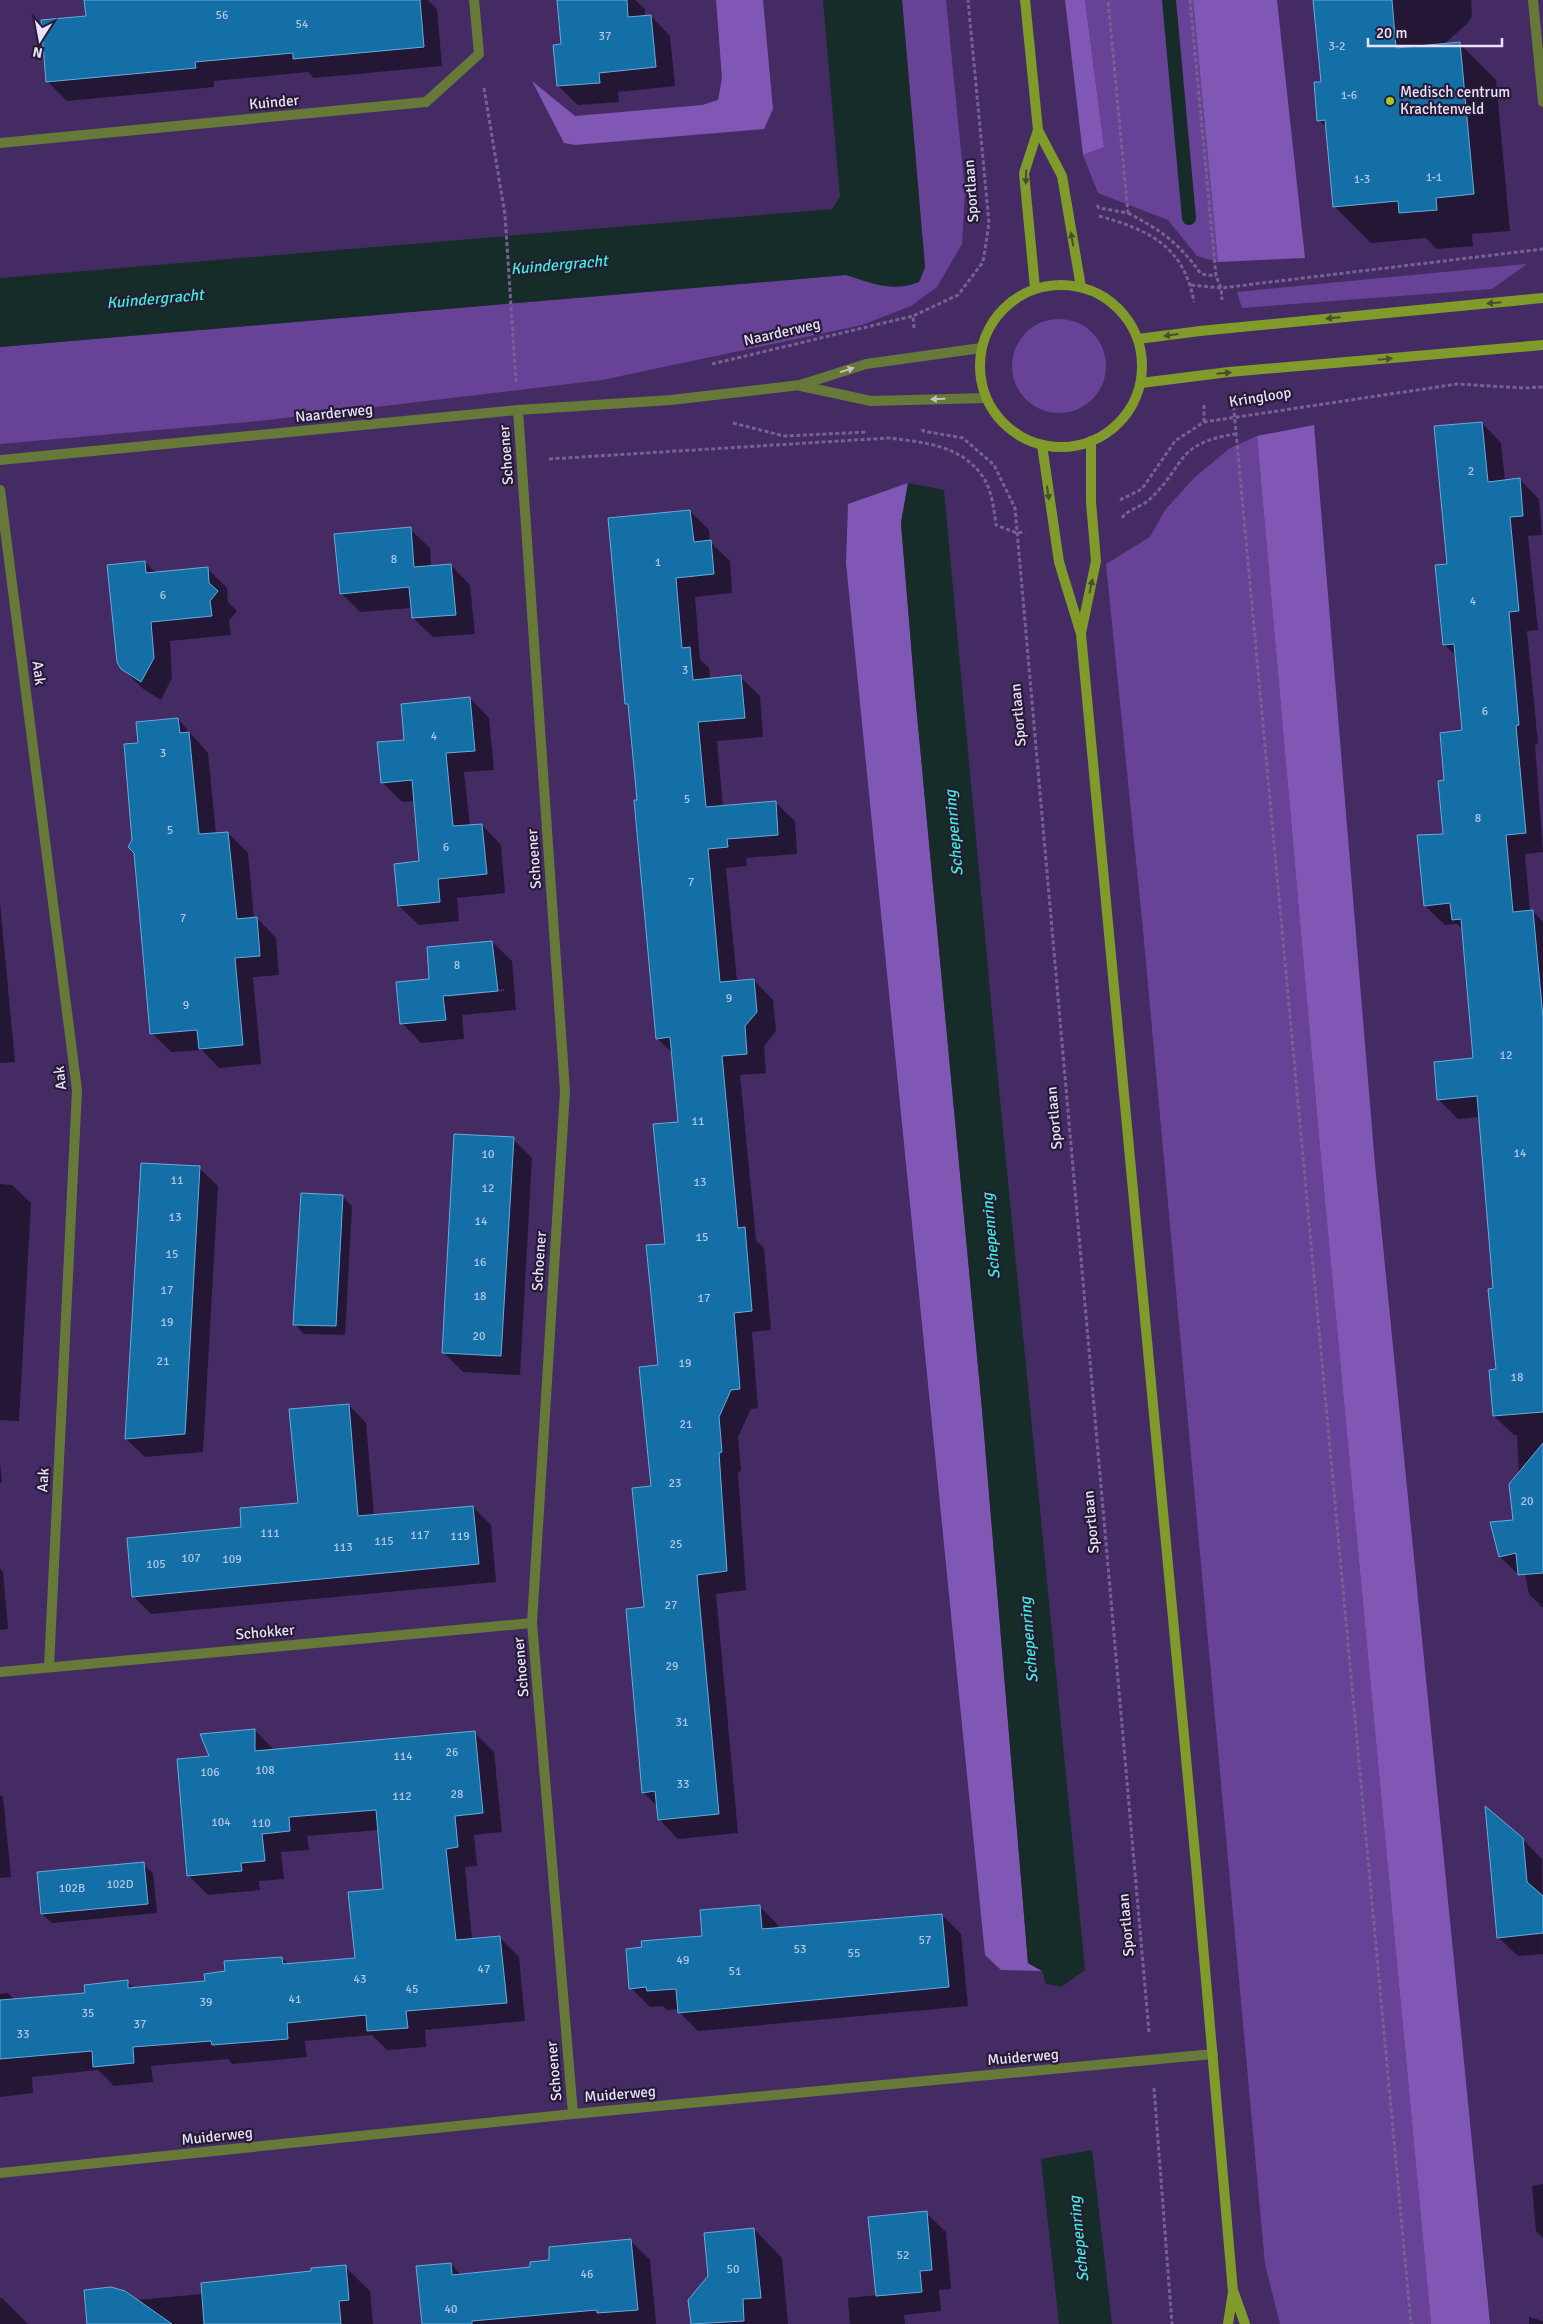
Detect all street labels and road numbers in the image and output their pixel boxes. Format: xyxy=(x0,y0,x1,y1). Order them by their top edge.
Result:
street label: Kuinder xyxy=(248,91,300,113)
street label: Sportlaan xyxy=(960,159,982,223)
street label: Naarderweg xyxy=(742,314,822,350)
street label: Kringloop xyxy=(1228,383,1292,411)
street label: Naarderweg xyxy=(294,400,374,426)
street label: Schoener xyxy=(495,424,517,486)
street label: Aak xyxy=(29,660,49,687)
street label: Sportlaan xyxy=(1006,683,1030,747)
street label: Schoener xyxy=(523,828,545,890)
street label: Aak xyxy=(50,1065,70,1091)
street label: Sportlaan xyxy=(1042,1086,1066,1150)
street label: Schoener xyxy=(528,1230,550,1292)
street label: Aak xyxy=(33,1467,53,1493)
street label: Sportlaan xyxy=(1079,1490,1103,1554)
street label: Schokker xyxy=(235,1620,296,1644)
street label: Schoener xyxy=(509,1636,533,1698)
street label: Sportlaan xyxy=(1114,1893,1138,1957)
street label: Schoener xyxy=(542,2040,566,2102)
street label: Muiderweg xyxy=(987,2045,1060,2069)
street label: Muiderweg xyxy=(584,2082,657,2106)
street label: Muiderweg xyxy=(180,2123,254,2149)

